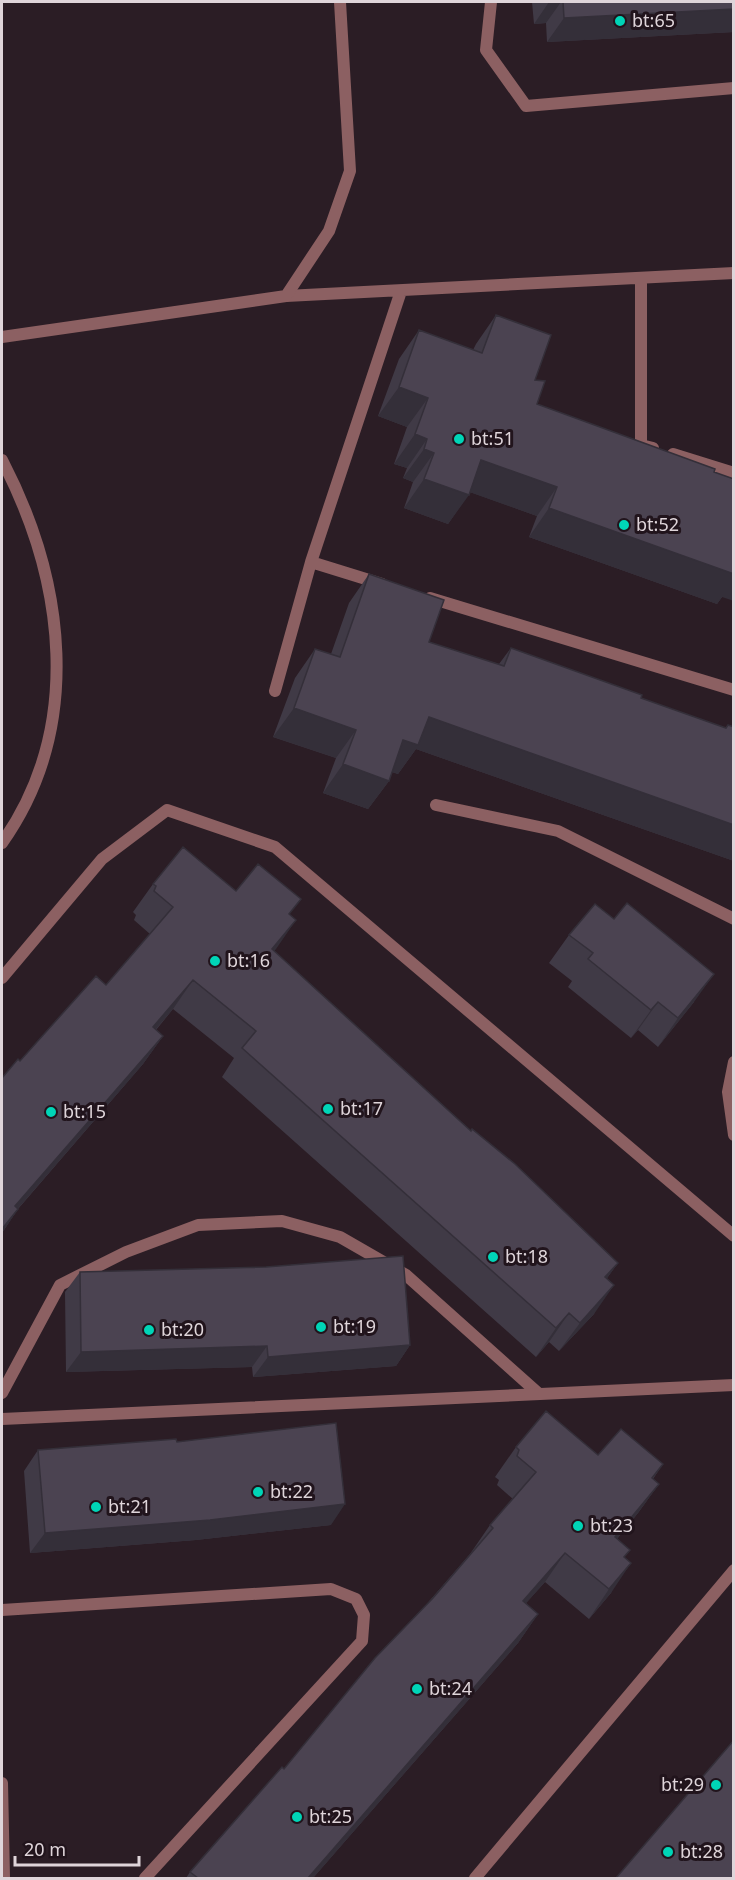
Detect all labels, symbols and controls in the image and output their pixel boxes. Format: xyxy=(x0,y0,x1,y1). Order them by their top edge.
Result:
place label: bt:65 xyxy=(632,8,675,32)
marker: bt:65 xyxy=(613,14,627,28)
place label: bt:51 xyxy=(471,426,514,450)
marker: bt:51 xyxy=(452,432,466,446)
place label: bt:52 xyxy=(636,512,679,536)
marker: bt:52 xyxy=(617,518,631,532)
place label: bt:16 xyxy=(227,948,270,972)
marker: bt:16 xyxy=(208,954,222,968)
place label: bt:17 xyxy=(340,1096,383,1120)
place label: bt:15 xyxy=(63,1099,106,1123)
marker: bt:17 xyxy=(321,1102,335,1116)
marker: bt:15 xyxy=(44,1105,58,1119)
place label: bt:18 xyxy=(505,1244,548,1268)
marker: bt:18 xyxy=(486,1250,500,1264)
place label: bt:19 xyxy=(333,1314,376,1338)
place label: bt:20 xyxy=(161,1317,204,1341)
marker: bt:19 xyxy=(314,1320,328,1334)
marker: bt:20 xyxy=(142,1323,156,1337)
place label: bt:22 xyxy=(270,1479,313,1503)
marker: bt:22 xyxy=(251,1485,265,1499)
place label: bt:21 xyxy=(108,1494,151,1518)
marker: bt:21 xyxy=(89,1500,103,1514)
place label: bt:23 xyxy=(590,1513,633,1537)
marker: bt:23 xyxy=(571,1519,585,1533)
place label: bt:24 xyxy=(429,1676,472,1700)
marker: bt:24 xyxy=(410,1682,424,1696)
place label: bt:29 xyxy=(661,1772,704,1796)
marker: bt:29 xyxy=(709,1778,723,1792)
place label: bt:25 xyxy=(309,1804,352,1828)
marker: bt:25 xyxy=(290,1810,304,1824)
scale bar xyxy=(15,1829,140,1867)
text: 20 m xyxy=(24,1837,66,1861)
place label: bt:28 xyxy=(680,1839,723,1863)
marker: bt:28 xyxy=(661,1845,675,1859)

